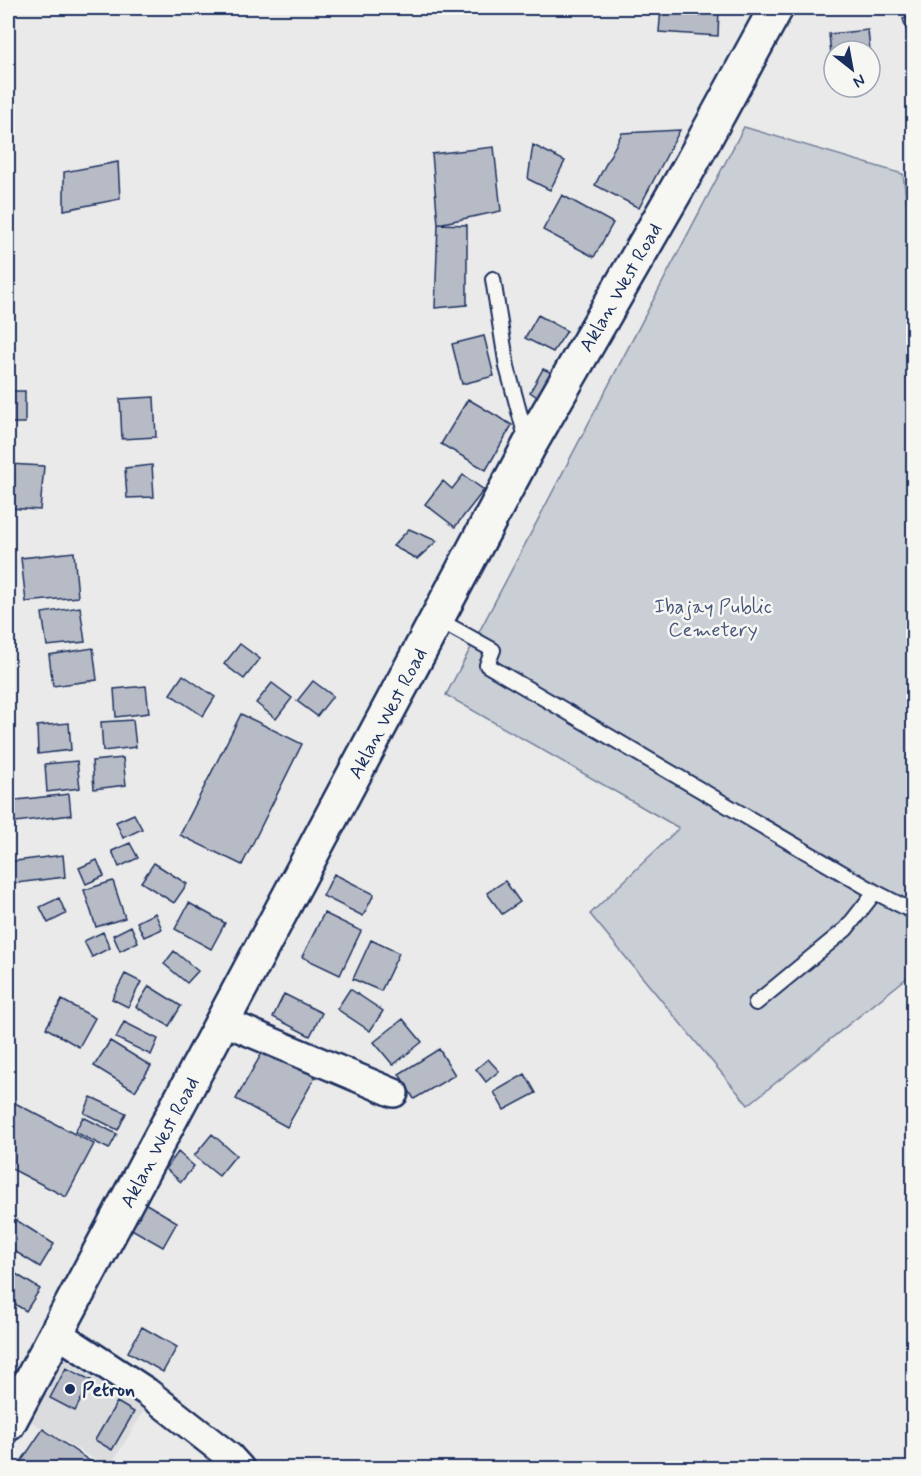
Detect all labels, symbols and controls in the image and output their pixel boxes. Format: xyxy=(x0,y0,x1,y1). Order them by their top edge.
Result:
north arrow xyxy=(822,39,882,99)
text: N xyxy=(849,69,869,92)
street label: Aklan West Road xyxy=(573,218,669,357)
park label: Ibajay Public Cemetery xyxy=(654,594,772,644)
street label: Aklan West Road xyxy=(342,643,434,784)
street label: Aklan West Road xyxy=(114,1072,206,1213)
place label: Petron xyxy=(82,1377,135,1404)
marker: Petron xyxy=(63,1382,77,1396)

